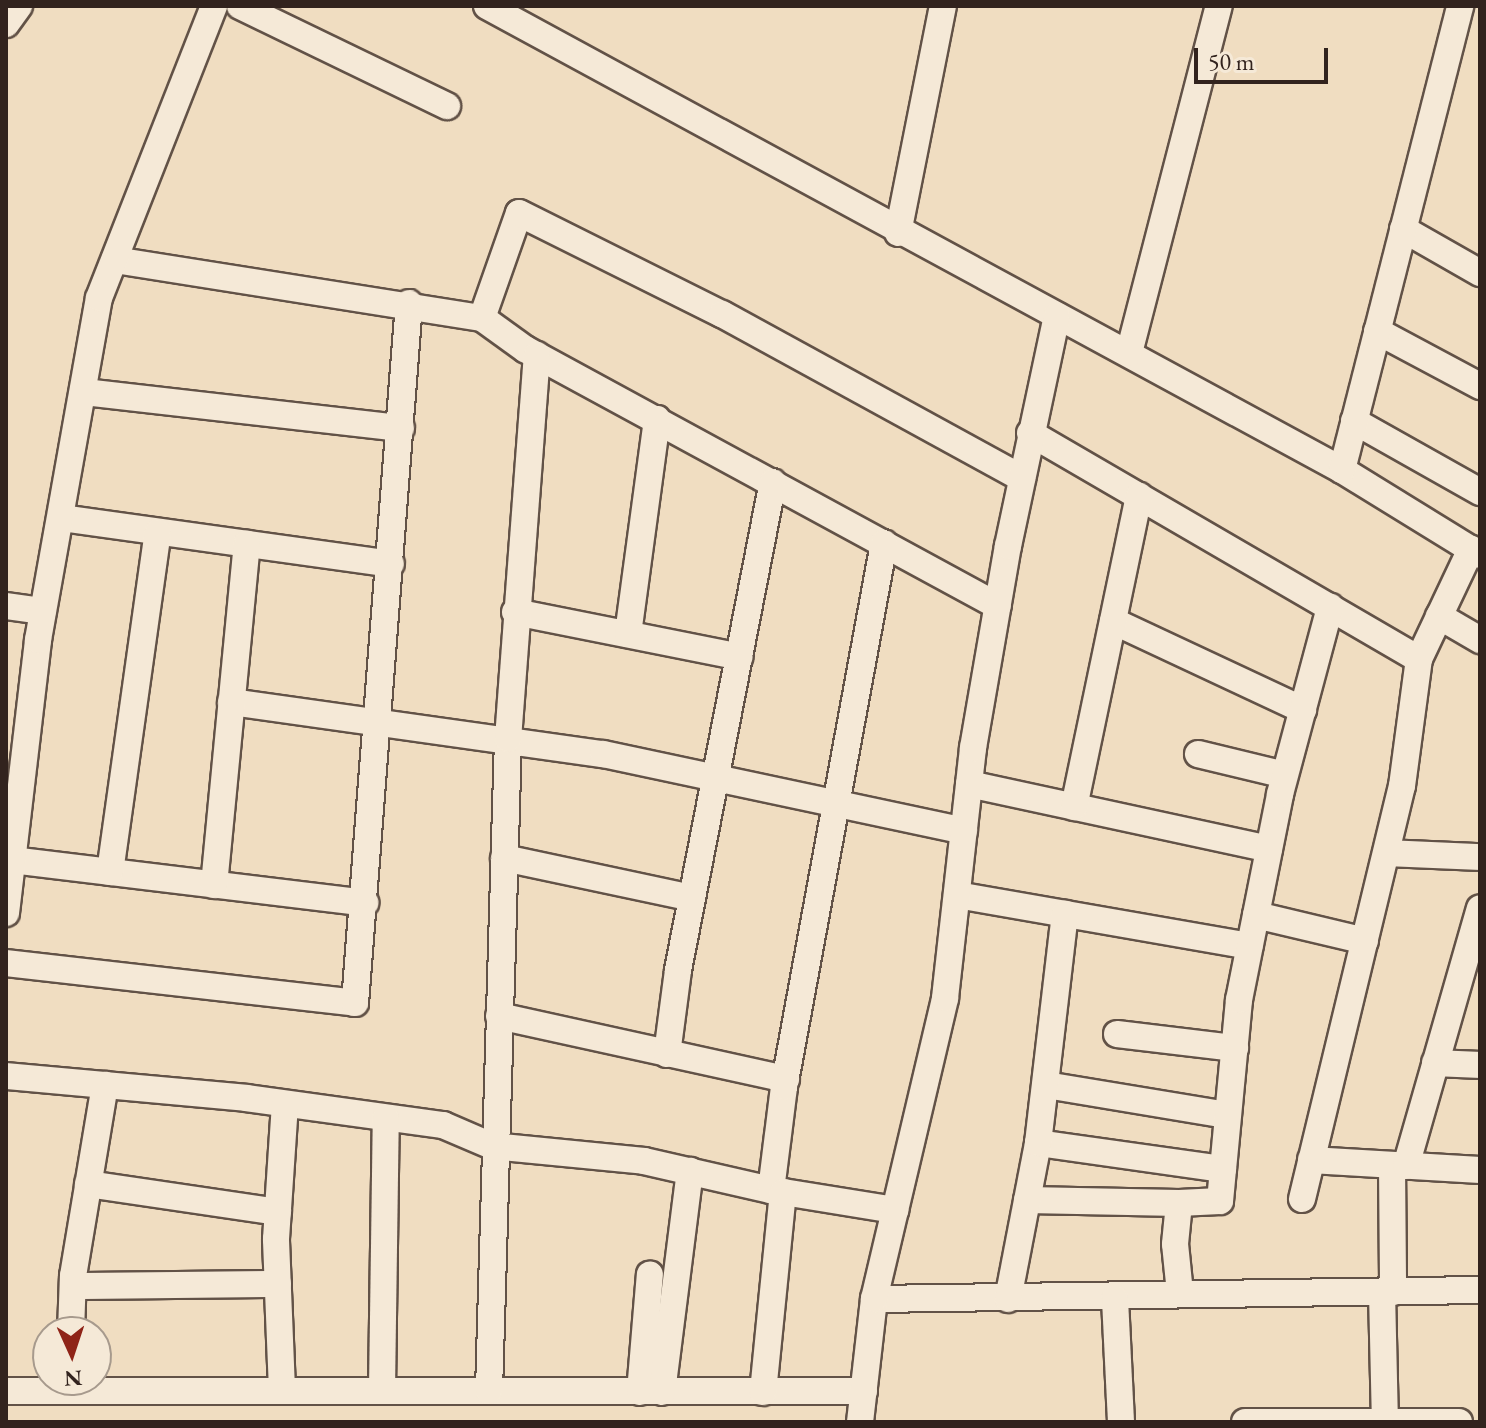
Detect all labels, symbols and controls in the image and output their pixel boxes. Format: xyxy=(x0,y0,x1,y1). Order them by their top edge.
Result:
scale bar xyxy=(1198,32,1332,82)
text: 50 m xyxy=(1208,46,1255,77)
north arrow xyxy=(32,1316,112,1396)
text: N xyxy=(64,1364,83,1393)

